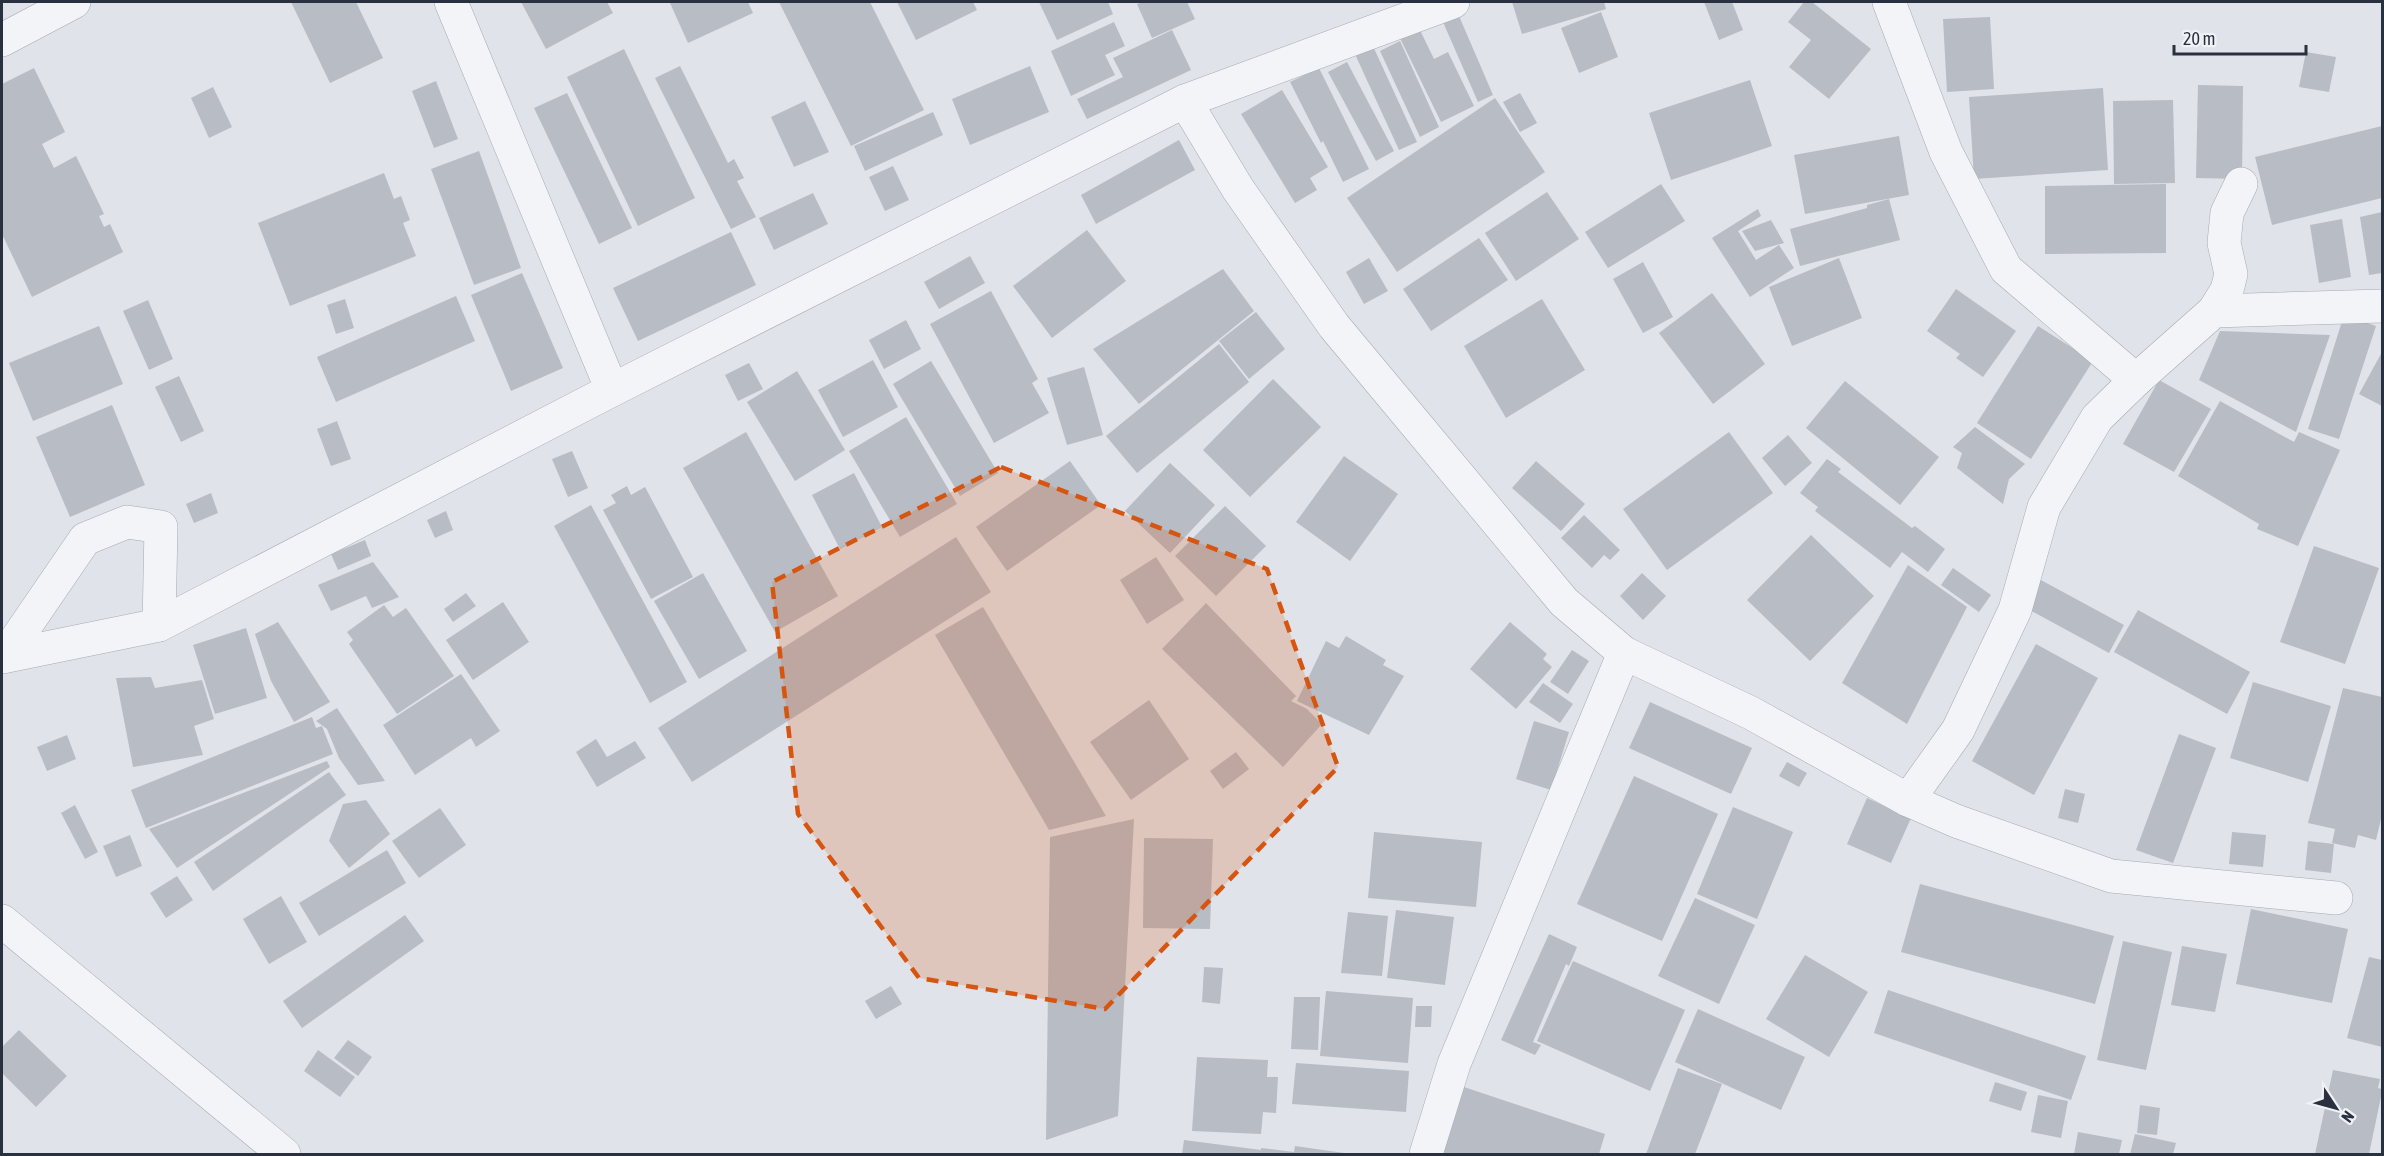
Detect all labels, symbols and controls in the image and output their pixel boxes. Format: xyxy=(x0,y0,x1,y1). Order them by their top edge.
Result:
scale bar xyxy=(2174,18,2306,56)
text: 20 m xyxy=(2183,28,2215,49)
north arrow xyxy=(2306,1078,2366,1138)
text: N xyxy=(2338,1108,2358,1126)

